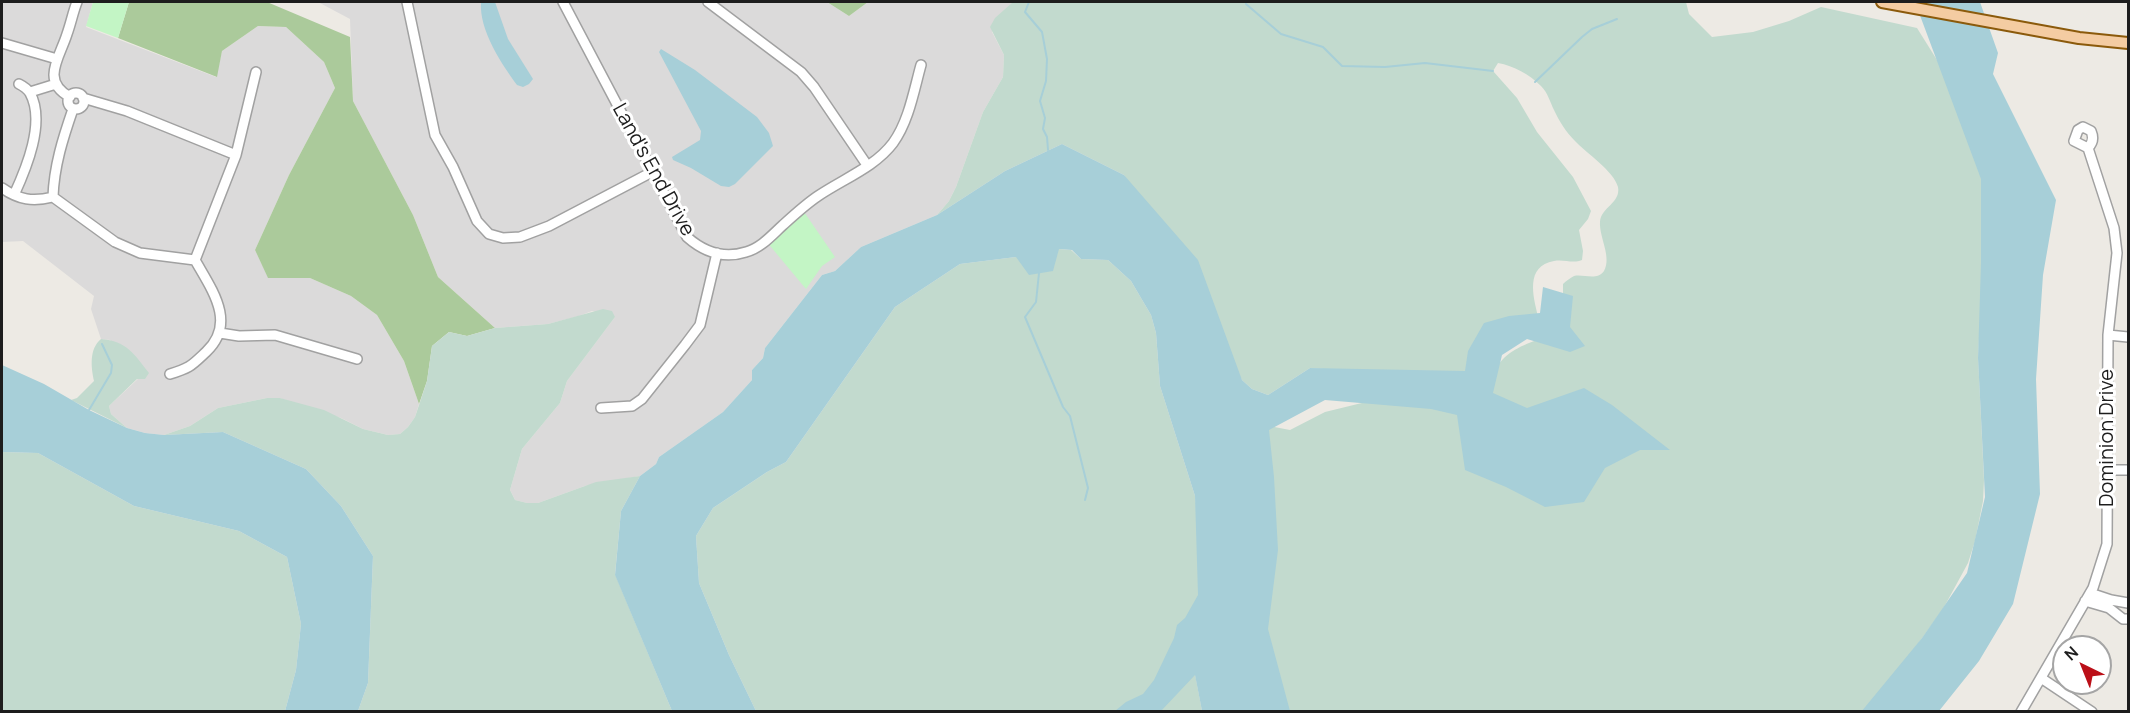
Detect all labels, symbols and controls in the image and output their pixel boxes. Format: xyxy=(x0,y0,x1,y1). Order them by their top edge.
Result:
street label: Land's End Drive xyxy=(607,99,699,241)
street label: Dominion Drive xyxy=(2095,369,2119,507)
north arrow xyxy=(2052,635,2112,695)
text: N xyxy=(2059,641,2083,665)

